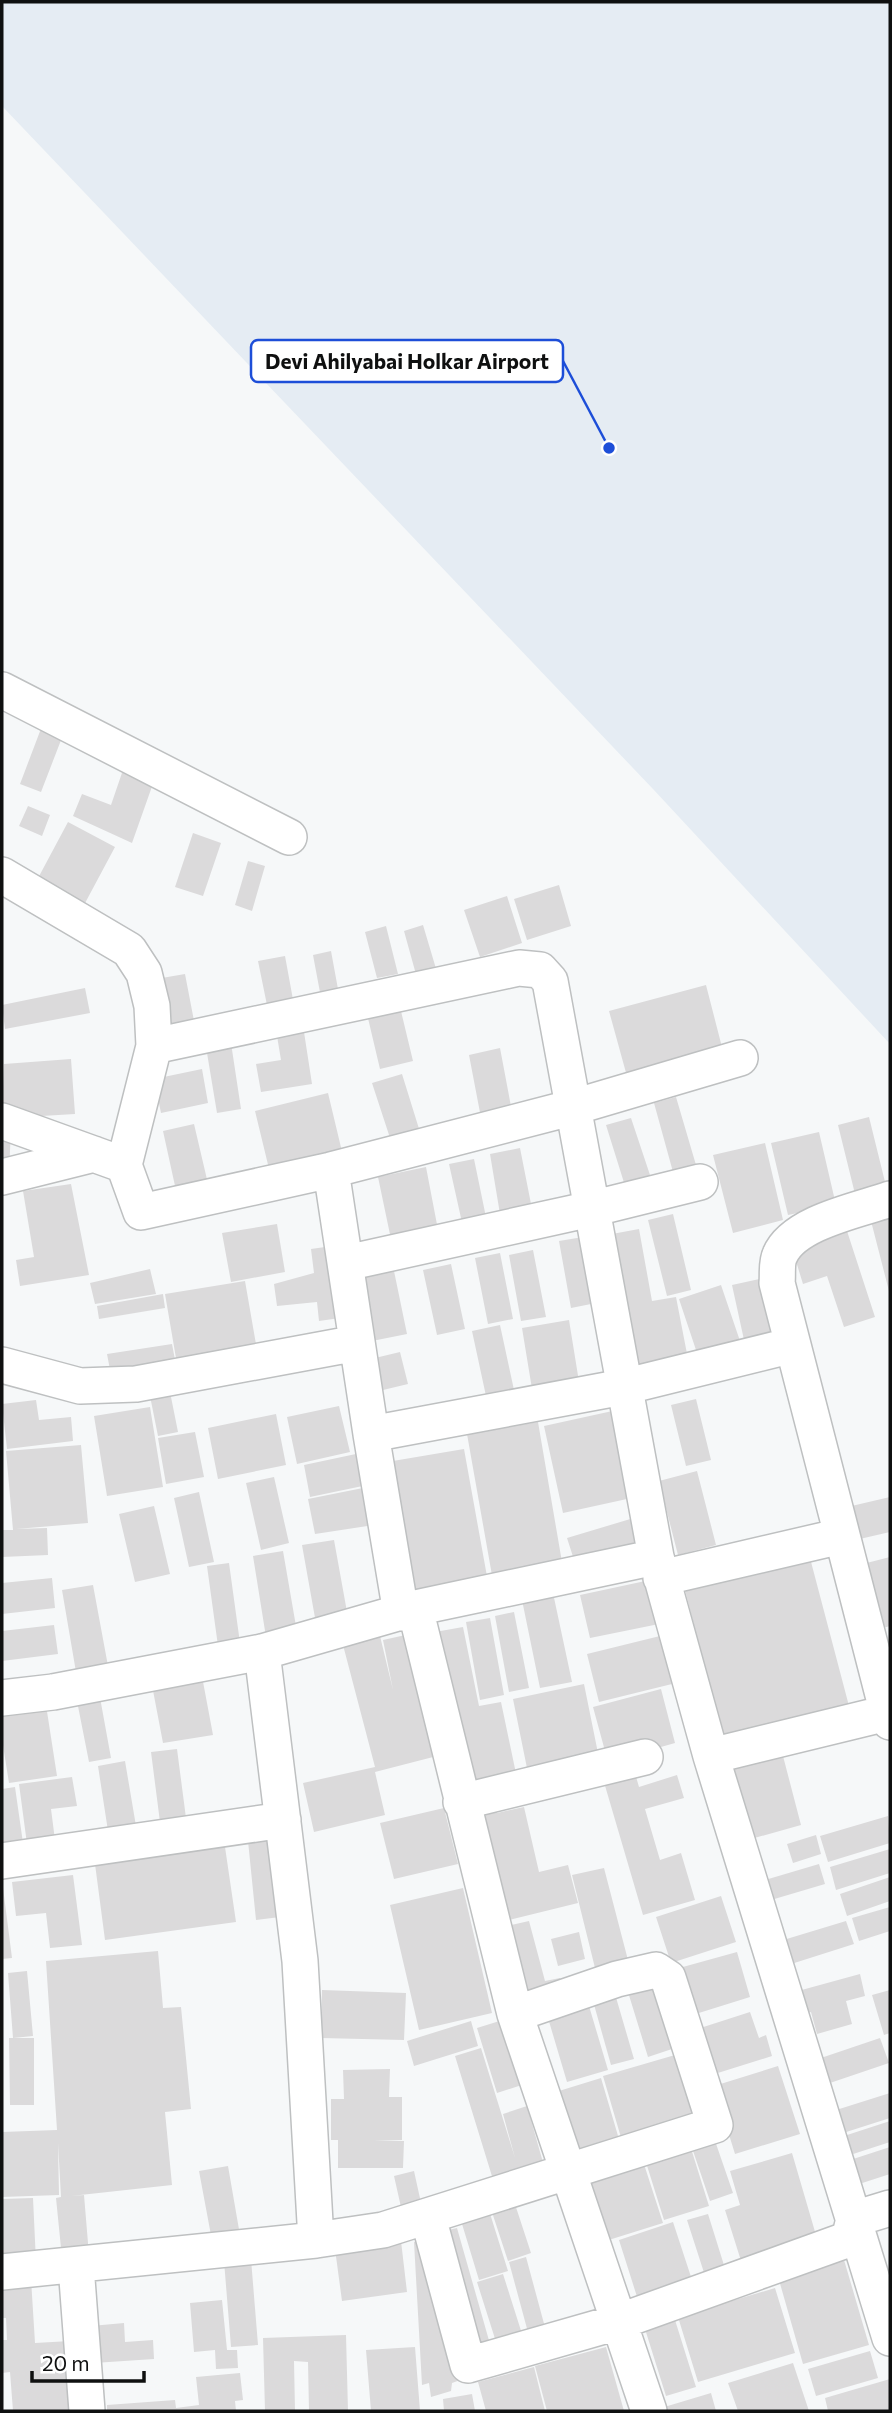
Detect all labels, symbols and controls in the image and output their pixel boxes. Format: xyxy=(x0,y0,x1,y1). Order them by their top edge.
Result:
callout: Devi Ahilyabai Holkar Airport xyxy=(251,340,563,382)
text: Devi Ahilyabai Holkar Airport xyxy=(265,348,549,373)
scale bar xyxy=(32,2340,144,2384)
text: 20 m xyxy=(42,2350,90,2375)

